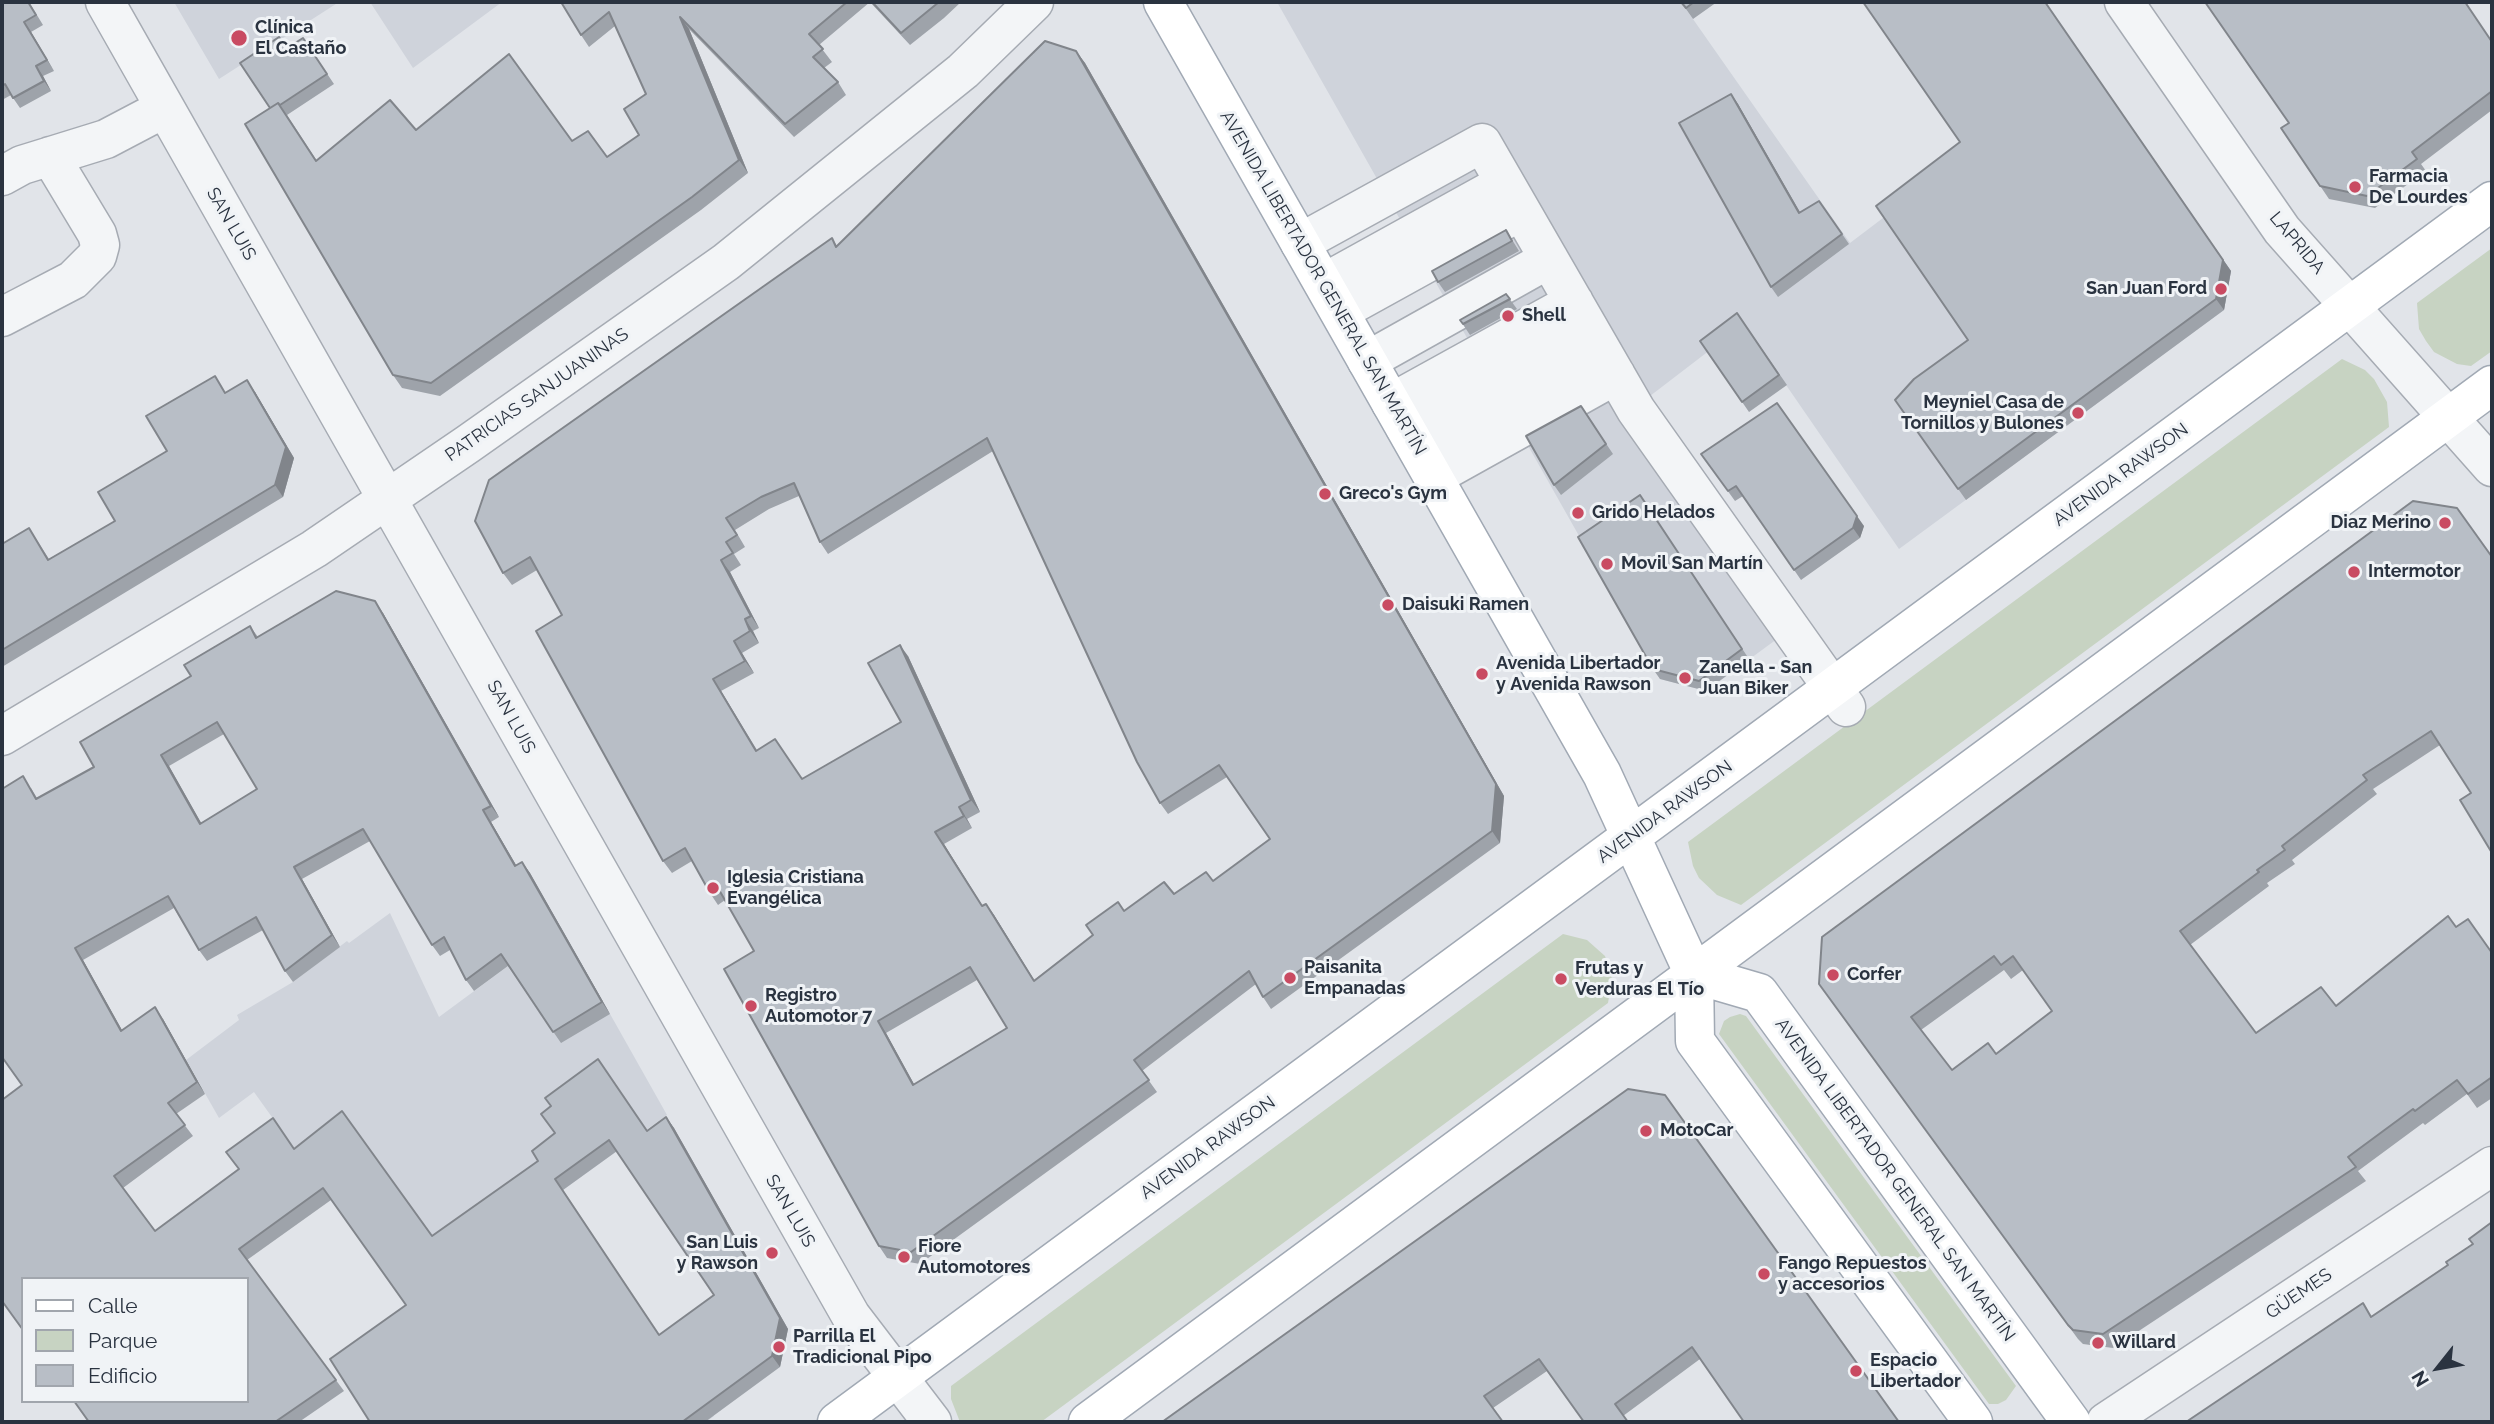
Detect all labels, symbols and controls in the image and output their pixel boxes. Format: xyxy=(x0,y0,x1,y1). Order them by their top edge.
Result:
place label: Clínica El Castaño xyxy=(255,17,346,60)
marker: Clínica El Castaño xyxy=(229,28,249,48)
street label: AVENIDA LIBERTADOR GENERAL SAN MARTÍN xyxy=(1215,107,1431,459)
place label: Farmacia De Lourdes xyxy=(2369,166,2468,208)
marker: Farmacia De Lourdes xyxy=(2347,179,2363,195)
street label: SAN LUIS xyxy=(202,184,260,264)
street label: LAPRIDA xyxy=(2265,207,2329,279)
place label: San Juan Ford xyxy=(2086,278,2207,300)
marker: San Juan Ford xyxy=(2213,281,2229,297)
place label: Shell xyxy=(1522,305,1566,327)
marker: Shell xyxy=(1500,308,1516,324)
street label: PATRICIAS SANJUANINAS xyxy=(441,323,633,467)
place label: Meyniel Casa de Tornillos y Bulones xyxy=(1901,392,2064,434)
marker: Meyniel Casa de Tornillos y Bulones xyxy=(2070,405,2086,421)
street label: AVENIDA RAWSON xyxy=(2049,419,2193,531)
place label: Greco's Gym xyxy=(1339,483,1447,505)
marker: Greco's Gym xyxy=(1317,486,1333,502)
place label: Grido Helados xyxy=(1592,502,1715,524)
marker: Grido Helados xyxy=(1570,505,1586,521)
place label: Diaz Merino xyxy=(2331,512,2431,534)
marker: Diaz Merino xyxy=(2437,515,2453,531)
place label: Movil San Martín xyxy=(1621,553,1763,575)
marker: Movil San Martín xyxy=(1599,556,1615,572)
place label: Intermotor xyxy=(2368,561,2461,583)
marker: Intermotor xyxy=(2346,564,2362,580)
place label: Daisuki Ramen xyxy=(1402,594,1529,616)
marker: Daisuki Ramen xyxy=(1380,597,1396,613)
place label: Avenida Libertador y Avenida Rawson xyxy=(1496,653,1661,696)
place label: Zanella - San Juan Biker xyxy=(1699,657,1812,700)
marker: Avenida Libertador y Avenida Rawson xyxy=(1474,666,1490,682)
marker: Zanella - San Juan Biker xyxy=(1677,670,1693,686)
street label: SAN LUIS xyxy=(482,677,540,757)
street label: AVENIDA RAWSON xyxy=(1593,756,1737,868)
place label: Iglesia Cristiana Evangélica xyxy=(727,867,864,910)
marker: Iglesia Cristiana Evangélica xyxy=(705,880,721,896)
place label: Paisanita Empanadas xyxy=(1304,957,1405,1000)
place label: Frutas y Verduras El Tío xyxy=(1575,958,1704,1000)
place label: Corfer xyxy=(1847,964,1901,986)
marker: Corfer xyxy=(1825,967,1841,983)
marker: Paisanita Empanadas xyxy=(1282,970,1298,986)
marker: Frutas y Verduras El Tío xyxy=(1553,971,1569,987)
place label: Registro Automotor 7 xyxy=(765,985,872,1028)
marker: Registro Automotor 7 xyxy=(743,998,759,1014)
street label: AVENIDA LIBERTADOR GENERAL SAN MARTÍN xyxy=(1770,1014,2020,1346)
street label: AVENIDA RAWSON xyxy=(1136,1092,1280,1204)
place label: MotoCar xyxy=(1660,1120,1734,1142)
marker: MotoCar xyxy=(1638,1123,1654,1139)
street label: SAN LUIS xyxy=(761,1171,819,1251)
place label: San Luis y Rawson xyxy=(676,1232,758,1274)
place label: Fiore Automotores xyxy=(918,1236,1030,1278)
marker: San Luis y Rawson xyxy=(764,1245,780,1261)
marker: Fiore Automotores xyxy=(896,1249,912,1265)
place label: Fango Repuestos y accesorios xyxy=(1778,1253,1927,1296)
street label: GÜEMES xyxy=(2262,1264,2336,1324)
marker: Fango Repuestos y accesorios xyxy=(1756,1266,1772,1282)
legend xyxy=(21,1277,248,1403)
text: Calle xyxy=(88,1293,138,1318)
place label: Parrilla El Tradicional Pipo xyxy=(793,1326,932,1368)
text: Parque xyxy=(88,1328,157,1353)
place label: Willard xyxy=(2112,1332,2176,1354)
north arrow xyxy=(2403,1333,2473,1403)
marker: Willard xyxy=(2090,1335,2106,1351)
marker: Parrilla El Tradicional Pipo xyxy=(771,1339,787,1355)
place label: Espacio Libertador xyxy=(1870,1350,1961,1392)
text: Edificio xyxy=(88,1363,157,1388)
marker: Espacio Libertador xyxy=(1848,1363,1864,1379)
text: N xyxy=(2407,1367,2433,1391)

